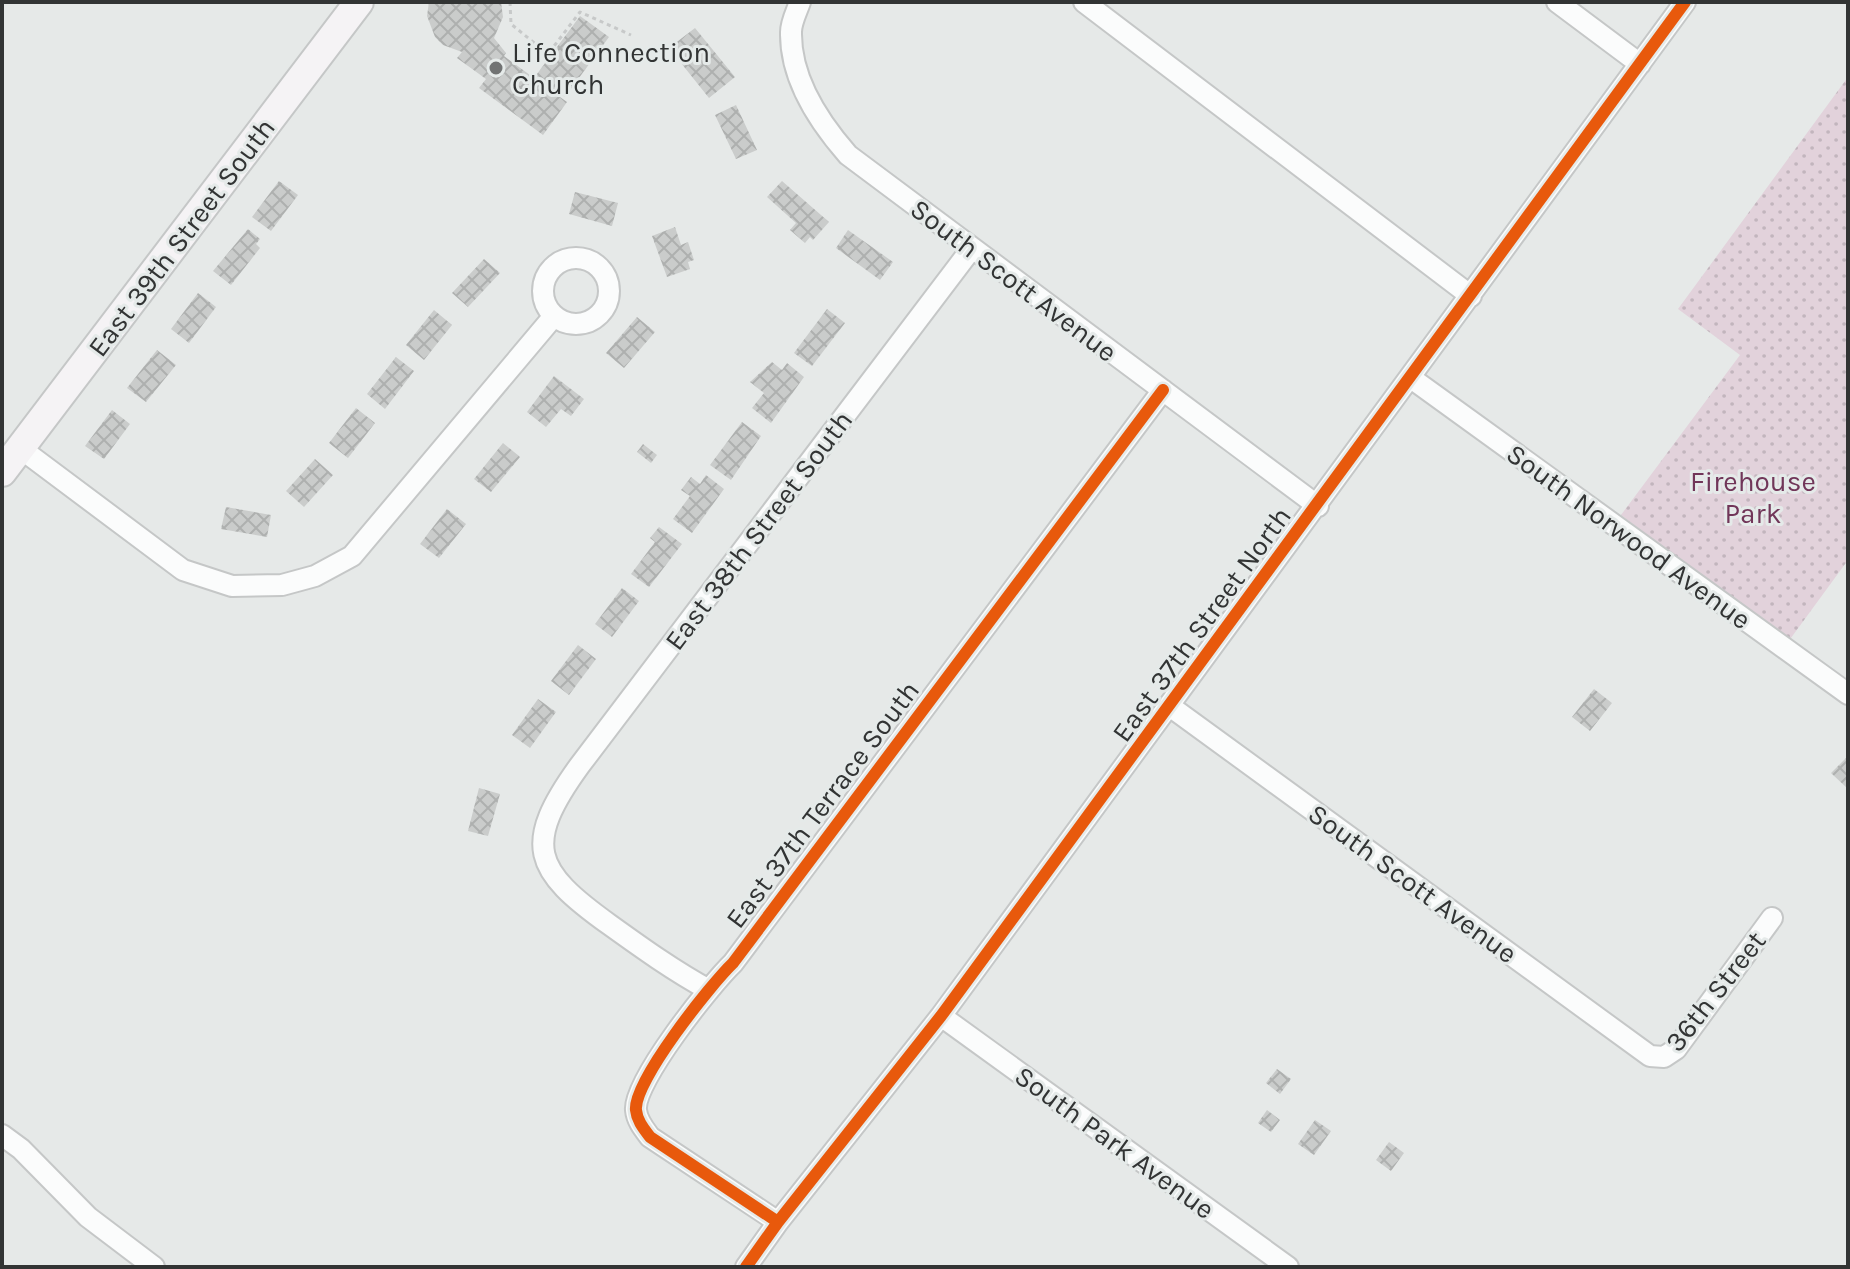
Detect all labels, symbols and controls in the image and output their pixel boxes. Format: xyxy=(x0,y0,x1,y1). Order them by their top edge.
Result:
place label: Life Connection Church xyxy=(512,36,710,101)
marker: Life Connection Church xyxy=(487,59,505,77)
street label: East 39th Street South xyxy=(81,112,282,363)
street label: South Scott Avenue xyxy=(904,192,1123,369)
street label: East 38th Street South xyxy=(658,404,859,656)
street label: South Norwood Avenue xyxy=(1500,437,1757,636)
park label: Firehouse Park xyxy=(1690,465,1816,530)
street label: East 37th Street North xyxy=(1105,500,1298,748)
street label: East 37th Terrace South xyxy=(719,674,926,934)
street label: South Scott Avenue xyxy=(1302,797,1523,970)
street label: 36th Street xyxy=(1658,925,1773,1058)
street label: South Park Avenue xyxy=(1008,1059,1221,1226)

